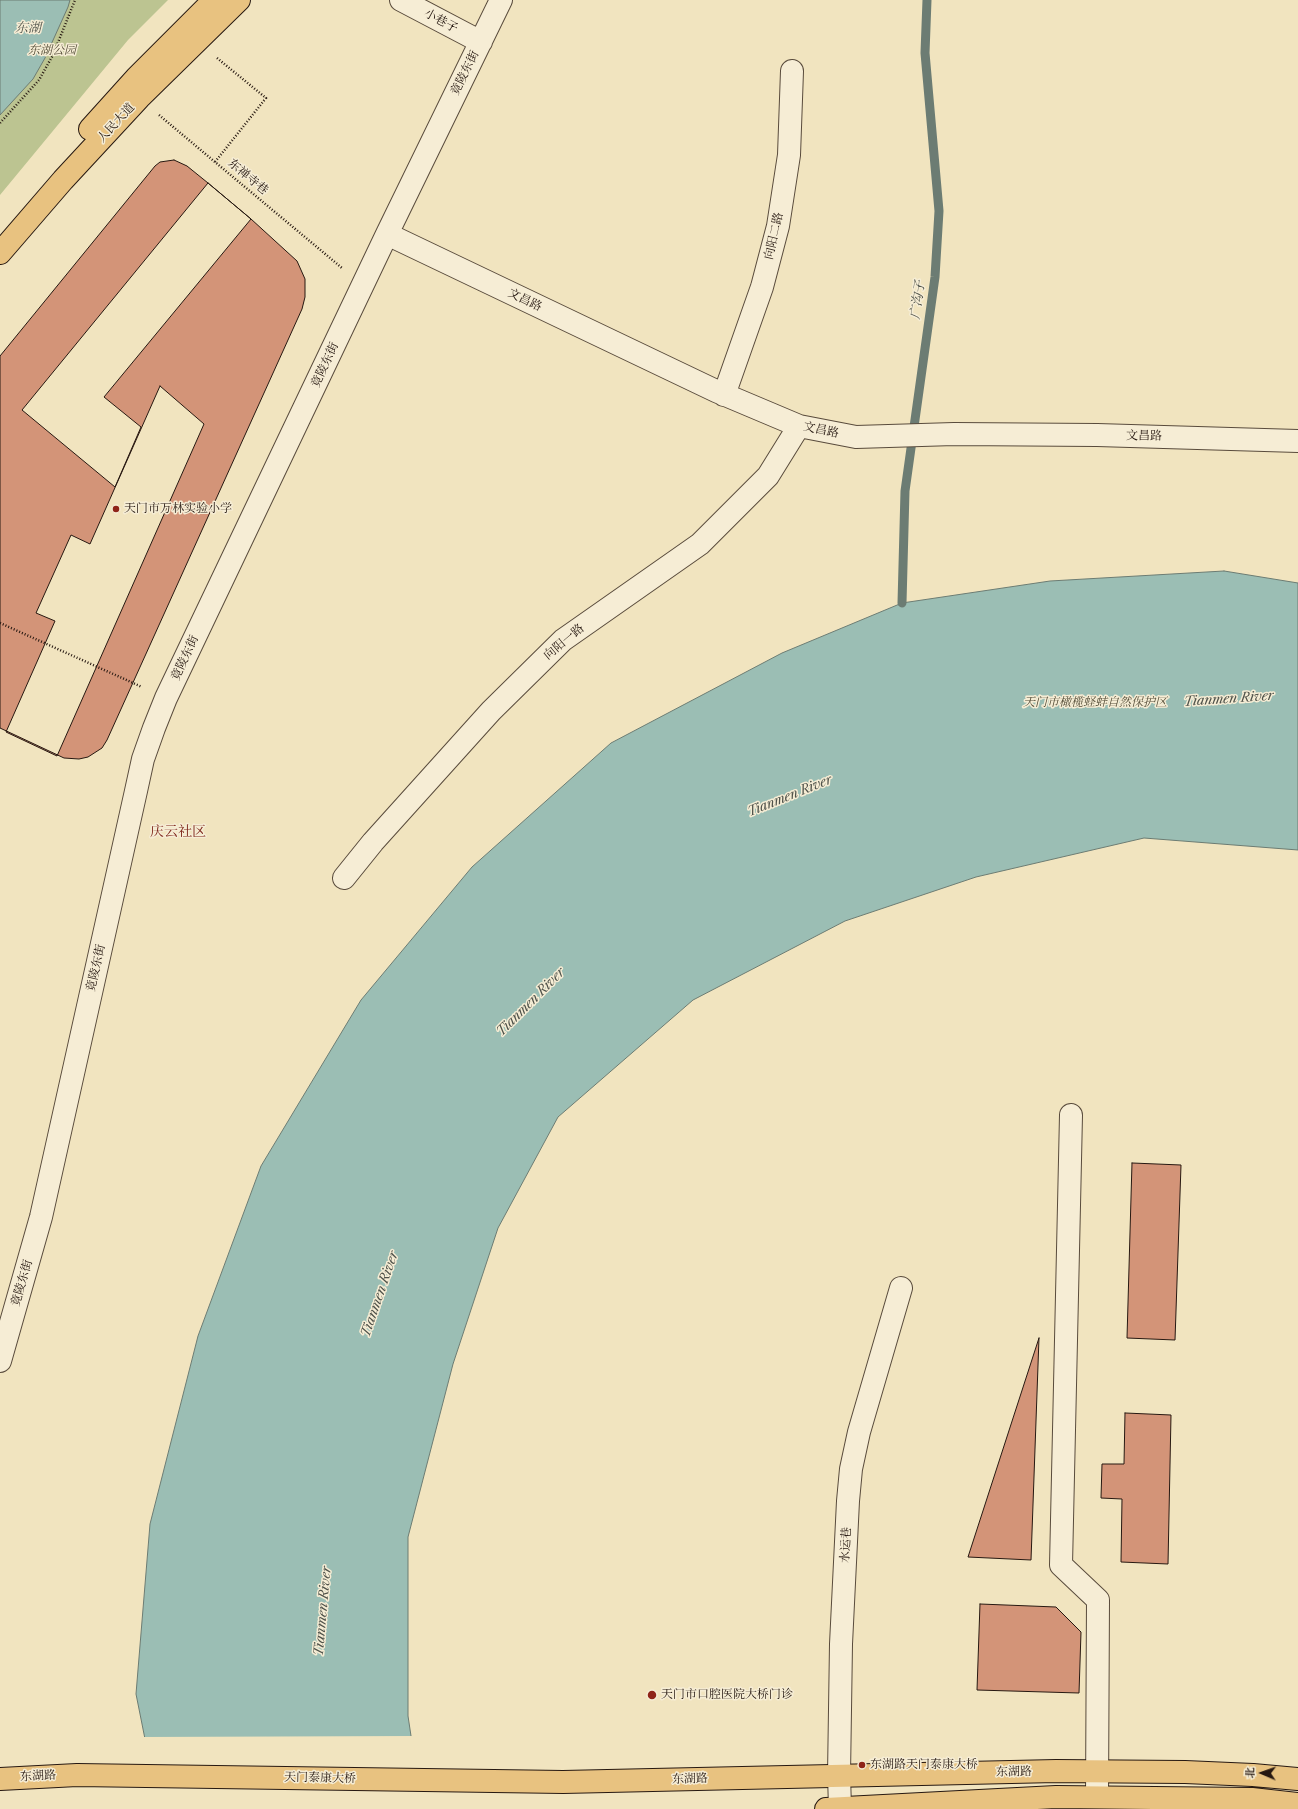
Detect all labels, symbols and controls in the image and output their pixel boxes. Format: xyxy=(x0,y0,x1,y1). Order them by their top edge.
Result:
street label: 小巷子 xyxy=(422,6,460,36)
water label: 东湖 xyxy=(15,20,41,36)
park label: 东湖公园 xyxy=(28,44,76,58)
street label: 竟陵东街 xyxy=(448,48,482,98)
street label: 人民大道 xyxy=(94,101,138,145)
street label: 东禅寺巷 xyxy=(225,156,271,198)
street label: 向阳二路 xyxy=(762,211,786,261)
water label: 广沟子 xyxy=(908,280,928,320)
street label: 文昌路 xyxy=(506,286,544,314)
street label: 竟陵东街 xyxy=(308,340,342,390)
street label: 文昌路 xyxy=(802,419,840,441)
street label: 文昌路 xyxy=(1126,428,1162,444)
place label: 天门市万林实验小学 xyxy=(124,502,232,516)
marker: 天门市万林实验小学 xyxy=(111,504,121,514)
street label: 向阳一路 xyxy=(541,621,587,663)
street label: 竟陵东街 xyxy=(168,633,202,683)
water label: Tianmen River xyxy=(1184,688,1274,710)
park label: 天门市橄榄蛏蚌自然保护区 xyxy=(1023,696,1167,710)
water label: Tianmen River xyxy=(745,772,835,820)
district label: 庆云社区 xyxy=(150,824,206,840)
street label: 竟陵东街 xyxy=(84,943,108,993)
water label: Tianmen River xyxy=(494,965,568,1039)
water label: Tianmen River xyxy=(358,1249,402,1339)
street label: 竟陵东街 xyxy=(8,1258,36,1308)
street label: 水运巷 xyxy=(838,1527,854,1563)
water label: Tianmen River xyxy=(311,1565,335,1657)
place label: 天门市口腔医院大桥门诊 xyxy=(661,1688,793,1702)
marker: 天门市口腔医院大桥门诊 xyxy=(646,1689,658,1701)
north arrow xyxy=(1242,1753,1282,1793)
place label: 东湖路天门泰康大桥 xyxy=(870,1758,978,1772)
marker: 东湖路天门泰康大桥 xyxy=(857,1760,867,1770)
street label: 东湖路 xyxy=(996,1764,1032,1780)
text: 北 xyxy=(1243,1767,1257,1778)
street label: 东湖路 xyxy=(20,1768,56,1784)
street label: 天门泰康大桥 xyxy=(284,1770,356,1786)
street label: 东湖路 xyxy=(672,1771,708,1787)

